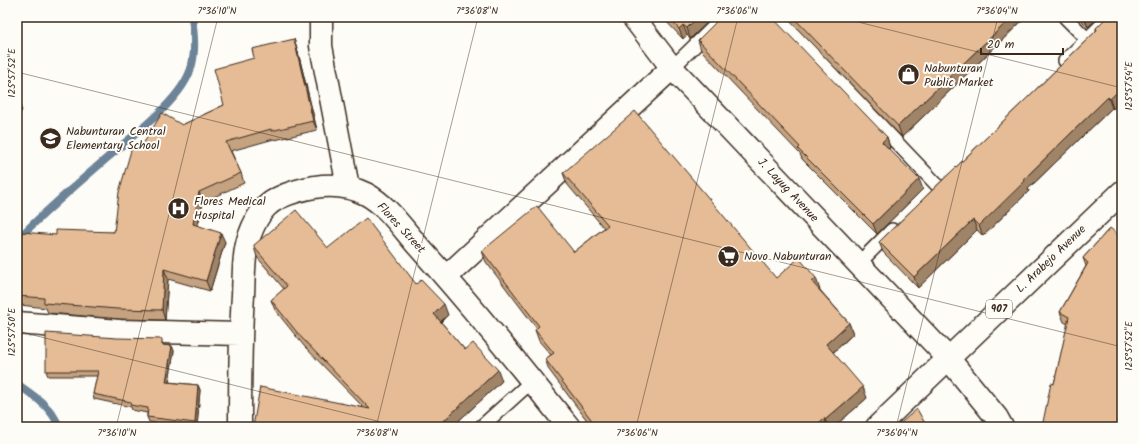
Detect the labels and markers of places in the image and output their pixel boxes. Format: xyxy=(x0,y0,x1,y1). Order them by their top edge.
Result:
place label: Nabunturan Public Market xyxy=(924,59,994,92)
shop icon: Nabunturan Public Market xyxy=(895,62,921,88)
place label: Nabunturan Central Elementary School xyxy=(66,122,166,155)
school or university icon: Nabunturan Central Elementary School xyxy=(37,125,63,151)
place label: Flores Medical Hospital xyxy=(194,192,266,225)
hospital icon: Flores Medical Hospital xyxy=(166,195,192,221)
supermarket icon: Novo Nabunturan xyxy=(715,243,741,269)
place label: Novo Nabunturan xyxy=(744,247,832,266)

